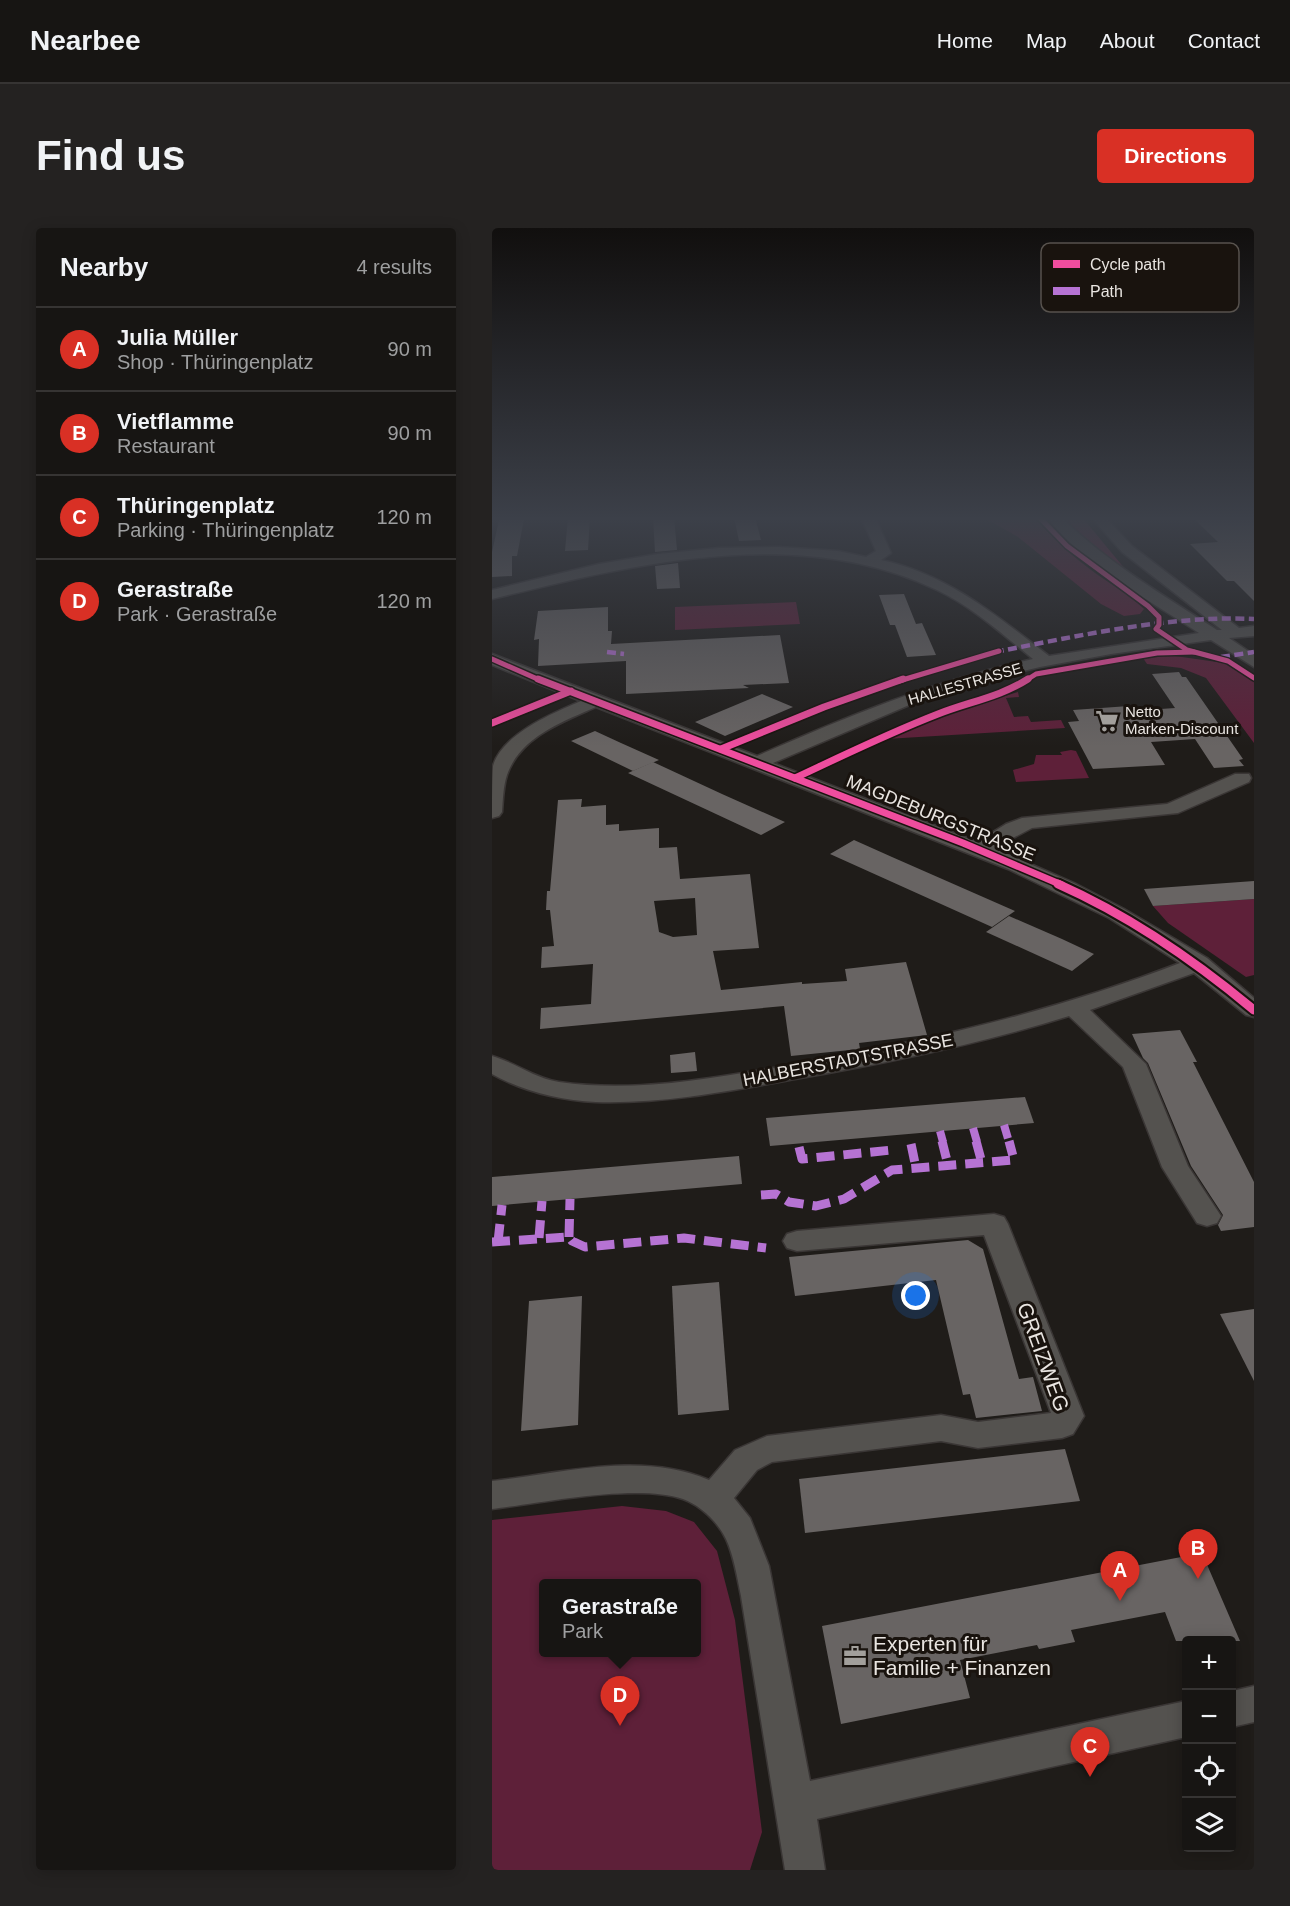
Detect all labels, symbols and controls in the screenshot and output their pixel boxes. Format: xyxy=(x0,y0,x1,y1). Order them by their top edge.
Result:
text: Nearbee xyxy=(30,25,141,56)
text: Home xyxy=(937,29,993,52)
text: Map xyxy=(1026,29,1067,52)
text: About xyxy=(1100,29,1155,52)
text: Contact xyxy=(1188,29,1260,52)
button: Directions xyxy=(1097,129,1254,183)
text: Find us xyxy=(36,132,185,179)
legend xyxy=(1041,243,1239,312)
text: Nearby xyxy=(60,252,148,282)
text: 4 results xyxy=(356,256,432,278)
text: Cycle path xyxy=(1090,256,1166,273)
text: Path xyxy=(1090,283,1123,300)
text: Julia Müller xyxy=(117,325,238,350)
text: A xyxy=(72,338,87,360)
text: 90 m xyxy=(388,338,432,360)
text: Shop · Thüringenplatz xyxy=(117,351,313,373)
text: Vietflamme xyxy=(117,409,234,434)
text: B xyxy=(72,422,87,444)
text: 90 m xyxy=(388,422,432,444)
text: Restaurant xyxy=(117,435,215,457)
text: Thüringenplatz xyxy=(117,493,275,518)
text: C xyxy=(72,506,87,528)
text: 120 m xyxy=(376,506,432,528)
text: Parking · Thüringenplatz xyxy=(117,519,335,541)
text: Gerastraße xyxy=(117,577,233,602)
text: D xyxy=(72,590,87,612)
text: 120 m xyxy=(376,590,432,612)
text: Park · Gerastraße xyxy=(117,603,277,625)
street label: HALLESTRASSE xyxy=(906,659,1024,708)
place label: Netto Marken-Discount xyxy=(1125,703,1239,737)
supermarket icon: Netto Marken-Discount xyxy=(1094,708,1120,734)
street label: MAGDEBURGSTRASSE xyxy=(844,771,1038,865)
street label: HALBERSTADTSTRASSE xyxy=(741,1030,955,1090)
your location xyxy=(901,1281,930,1310)
street label: GREIZWEG xyxy=(1013,1299,1074,1414)
pin: B xyxy=(1178,1530,1218,1579)
pin: A xyxy=(1100,1552,1140,1601)
popup xyxy=(539,1579,701,1657)
text: Gerastraße xyxy=(562,1594,678,1619)
text: Park xyxy=(562,1620,603,1642)
place label: Experten für Familie + Finanzen xyxy=(873,1632,1051,1679)
map controls xyxy=(1182,1636,1236,1852)
button: + xyxy=(1182,1636,1236,1690)
office icon: Experten für Familie + Finanzen xyxy=(842,1643,868,1669)
pin: D xyxy=(600,1676,640,1726)
button: − xyxy=(1182,1690,1236,1744)
pin: C xyxy=(1070,1728,1110,1777)
button: locate xyxy=(1182,1744,1236,1798)
button: layers xyxy=(1182,1798,1236,1852)

